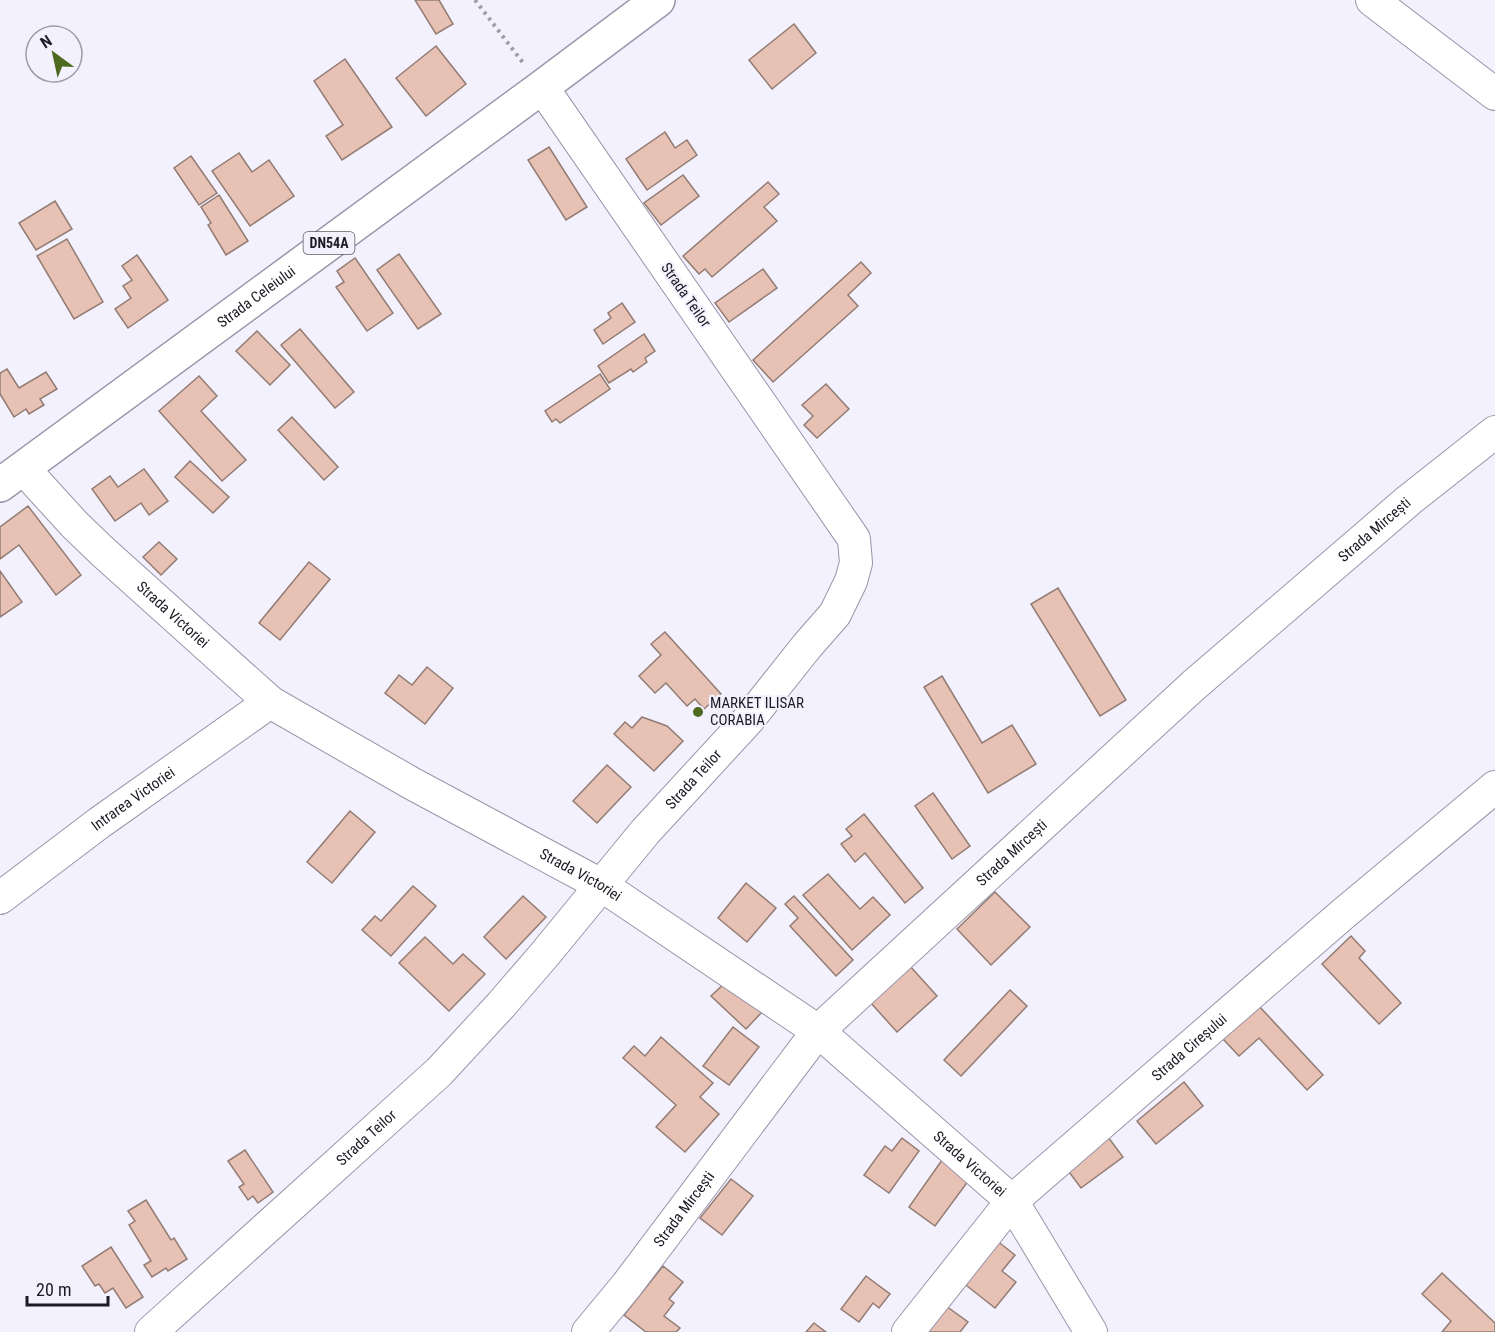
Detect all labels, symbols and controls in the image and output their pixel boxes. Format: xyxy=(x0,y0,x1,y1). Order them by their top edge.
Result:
north arrow xyxy=(24,24,84,84)
text: N xyxy=(37,31,55,52)
road number: DN54A xyxy=(304,232,354,254)
street label: Strada Teilor xyxy=(657,259,715,331)
street label: Strada Celeiului xyxy=(214,262,299,331)
street label: Strada Mircești xyxy=(1335,494,1414,566)
street label: Strada Victoriei xyxy=(133,578,213,652)
place label: MARKET ILISAR CORABIA xyxy=(710,694,804,729)
marker: MARKET ILISAR CORABIA xyxy=(691,705,705,719)
street label: Strada Teilor xyxy=(662,745,726,813)
street label: Intrarea Victoriei xyxy=(88,763,178,835)
street label: Strada Mircești xyxy=(973,816,1051,890)
street label: Strada Victoriei xyxy=(537,845,625,905)
street label: Strada Cireșului xyxy=(1148,1010,1231,1085)
street label: Strada Teilor xyxy=(333,1106,400,1169)
street label: Strada Victoriei xyxy=(930,1127,1010,1201)
street label: Strada Mircești xyxy=(650,1168,718,1250)
scale bar xyxy=(27,1269,108,1307)
text: 20 m xyxy=(36,1279,71,1300)

